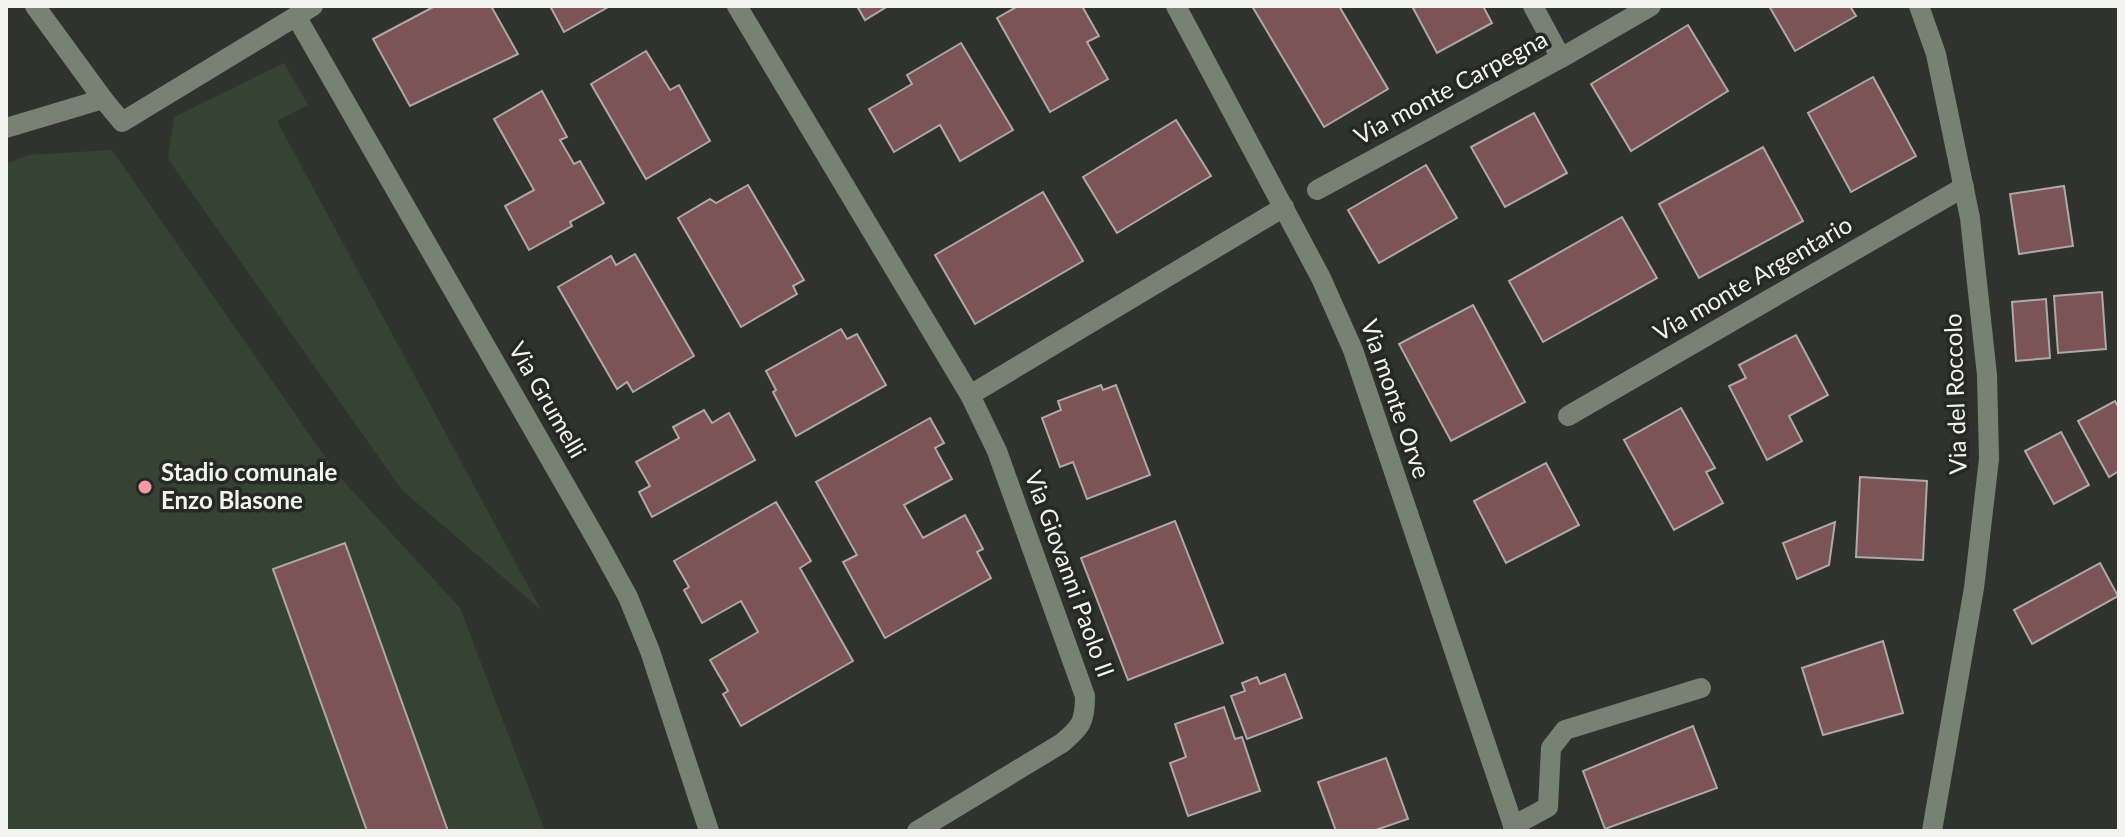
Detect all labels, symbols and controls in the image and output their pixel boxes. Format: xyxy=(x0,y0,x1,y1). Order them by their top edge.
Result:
street label: Via monte Carpegna xyxy=(1349,23,1552,150)
street label: Via monte Argentario xyxy=(1648,209,1857,346)
street label: Via del Roccolo xyxy=(1937,313,1972,475)
street label: Via monte Orve xyxy=(1356,315,1437,482)
street label: Via Grumelli xyxy=(503,336,593,462)
place label: Stadio comunale Enzo Blasone xyxy=(161,457,338,514)
street label: Via Giovanni Paolo II xyxy=(1020,466,1121,681)
marker: Stadio comunale Enzo Blasone xyxy=(136,478,154,496)

